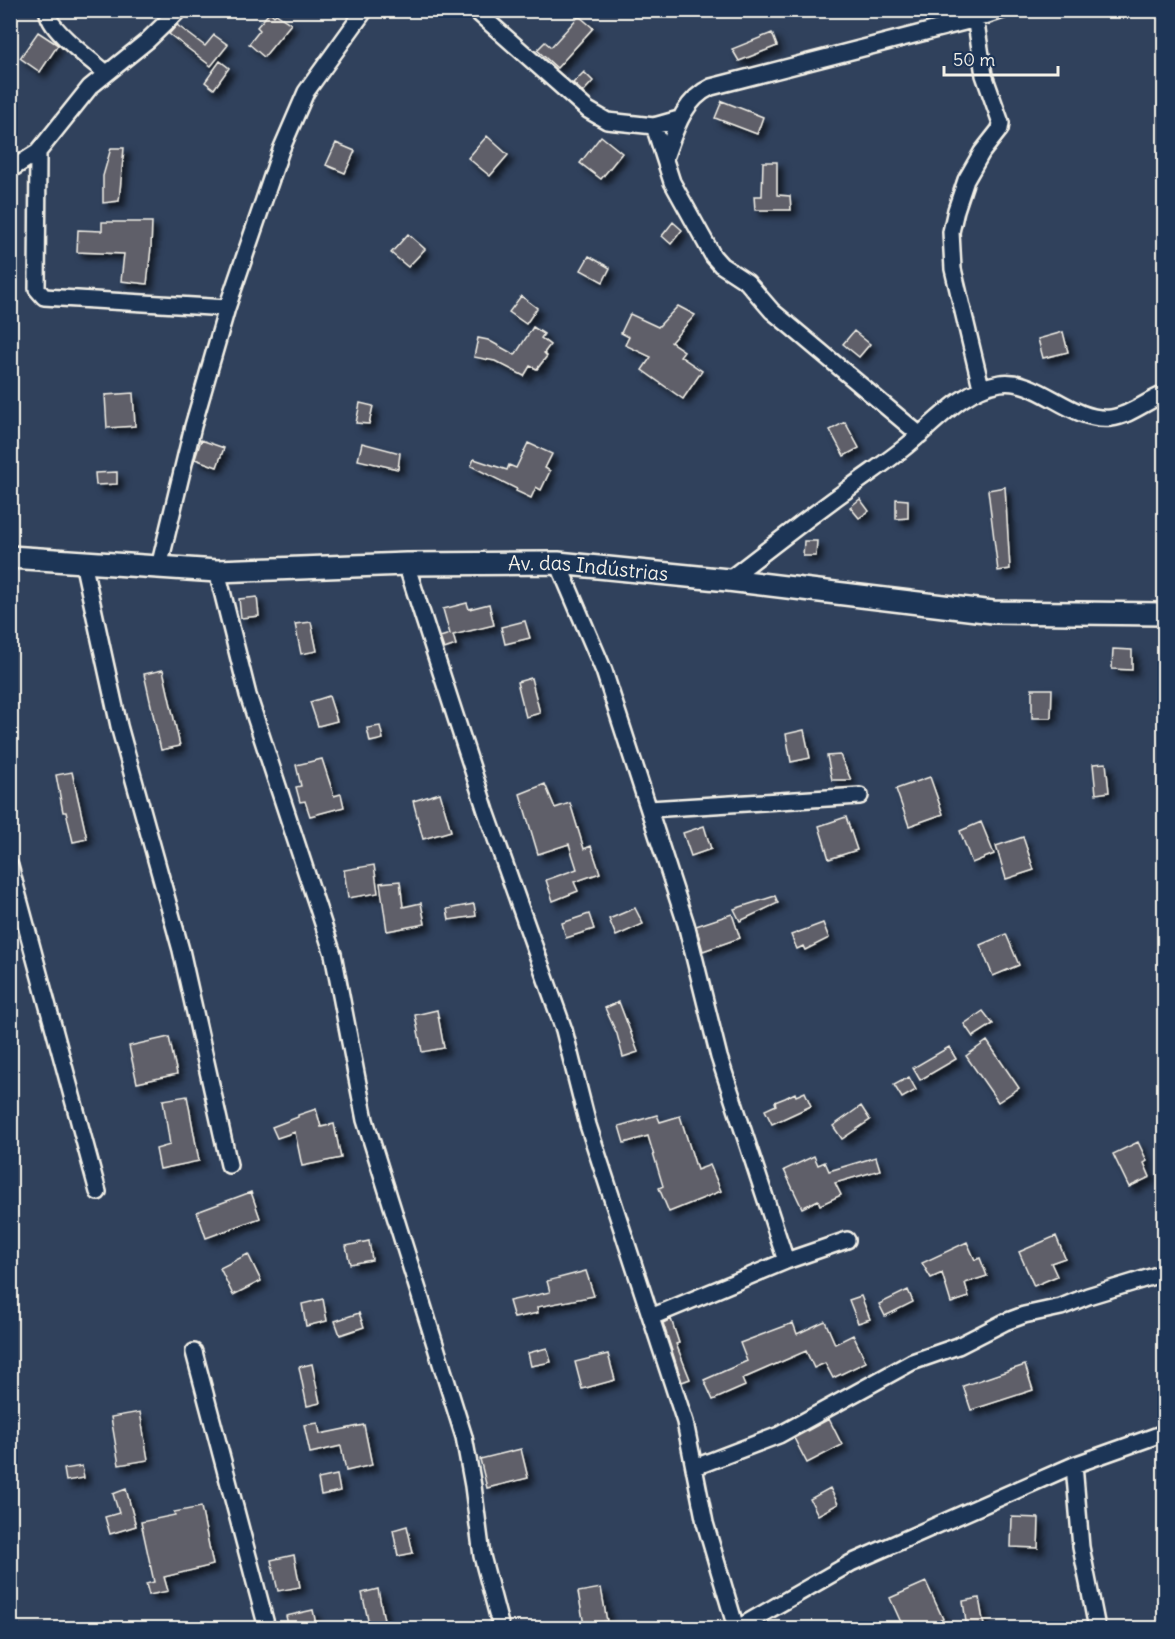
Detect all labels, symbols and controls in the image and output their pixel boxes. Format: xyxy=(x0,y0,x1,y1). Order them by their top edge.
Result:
scale bar xyxy=(944,39,1058,77)
text: 50 m xyxy=(953,48,995,71)
street label: Av. das Indústrias xyxy=(508,550,669,586)

